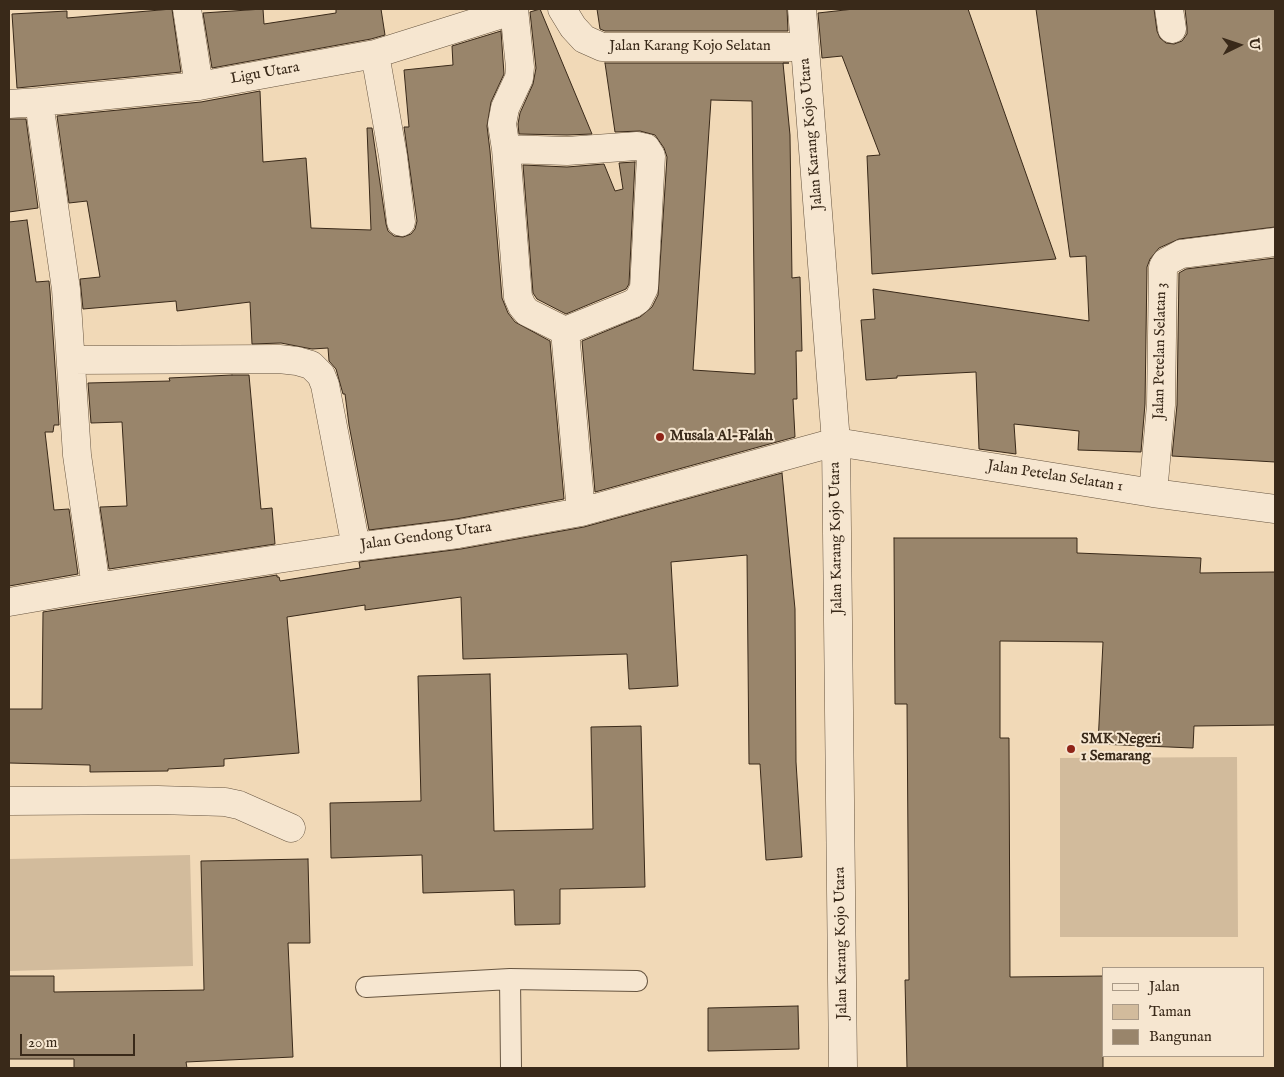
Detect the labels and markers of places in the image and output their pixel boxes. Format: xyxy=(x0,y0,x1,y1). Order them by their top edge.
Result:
place label: Musala Al-Falah xyxy=(670,428,773,446)
marker: Musala Al-Falah xyxy=(654,431,666,443)
place label: SMK Negeri 1 Semarang xyxy=(1081,731,1161,766)
marker: SMK Negeri 1 Semarang xyxy=(1065,743,1077,755)

